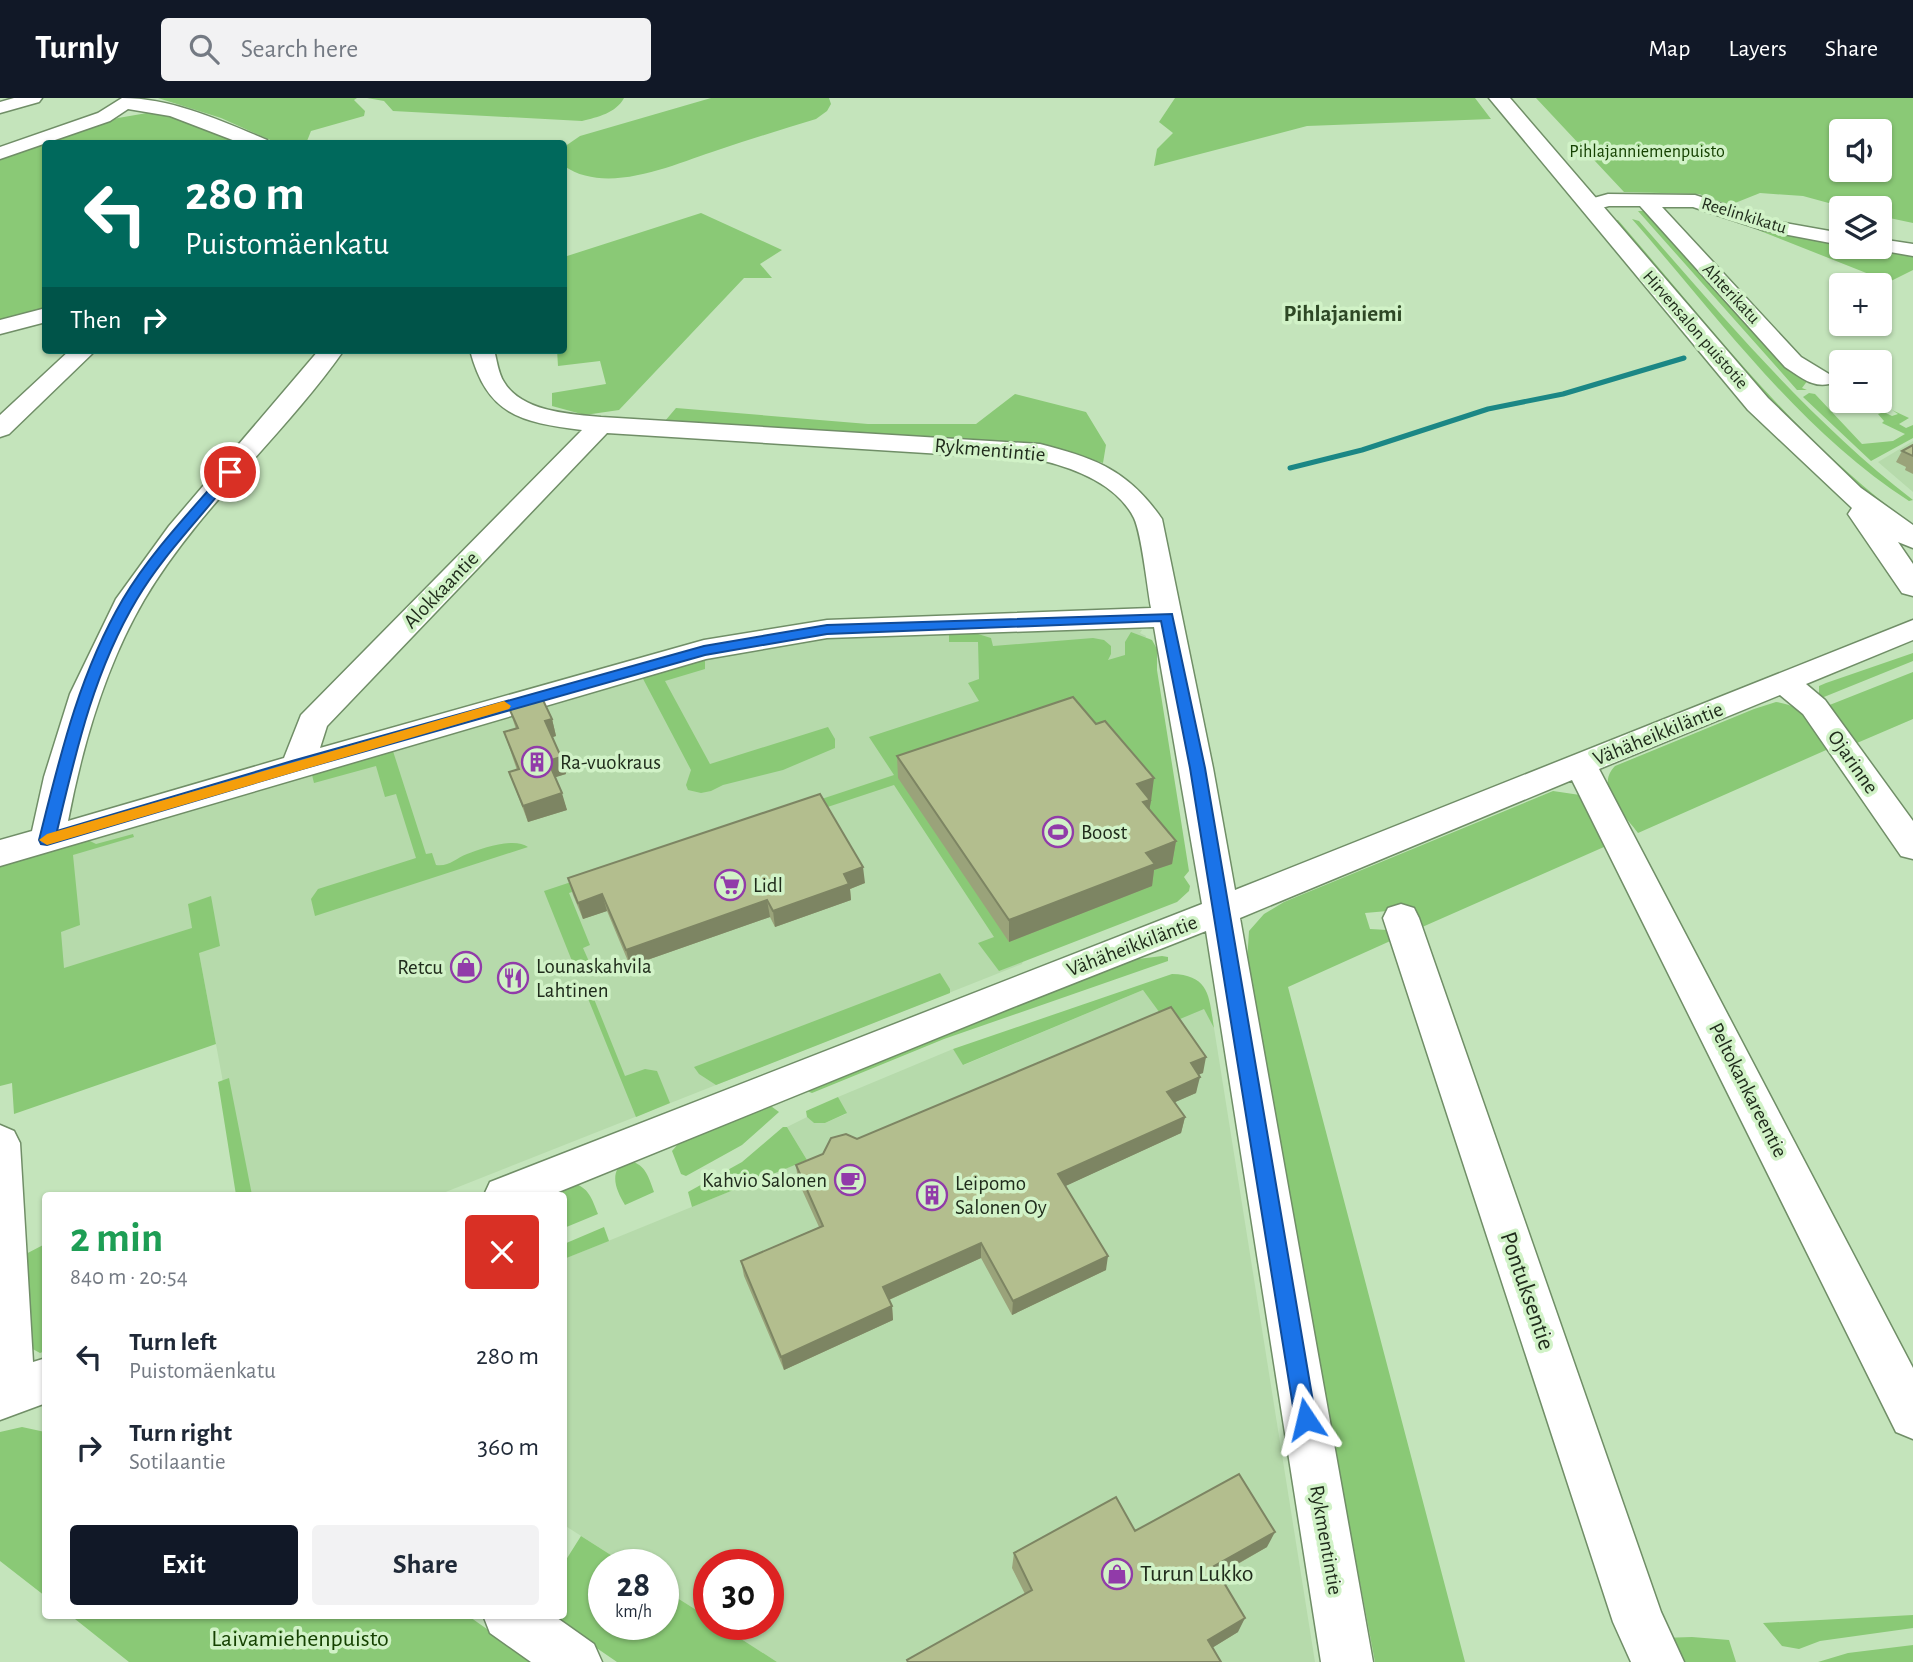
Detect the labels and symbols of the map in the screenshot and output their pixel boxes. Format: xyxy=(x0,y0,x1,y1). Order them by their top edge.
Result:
park label: Pihlajanniemenpuisto xyxy=(1569,143,1725,161)
street label: Reelinkikatu xyxy=(1699,195,1789,237)
street label: Ahterikatu xyxy=(1699,261,1763,327)
street label: Hirvensalon puistotie xyxy=(1639,267,1751,393)
district label: Pihlajaniemi xyxy=(1283,303,1403,326)
street label: Rykmentintie xyxy=(934,435,1046,465)
pin xyxy=(200,442,260,502)
street label: Alokkaantie xyxy=(399,548,483,632)
street label: Vähäheikkiläntie xyxy=(1590,698,1726,770)
street label: Ojarinne xyxy=(1824,726,1882,798)
building icon: Ra-vuokraus xyxy=(520,745,554,779)
place label: Ra-vuokraus xyxy=(560,752,661,773)
sports icon: Boost xyxy=(1041,815,1075,849)
place label: Boost xyxy=(1081,822,1127,843)
supermarket icon: Lidl xyxy=(713,868,747,902)
place label: Lidl xyxy=(753,875,783,896)
street label: Vähäheikkiläntie xyxy=(1064,911,1200,981)
shop icon: Retcu xyxy=(449,950,483,984)
place label: Lounaskahvila Lahtinen xyxy=(536,956,652,1001)
place label: Retcu xyxy=(397,957,443,978)
restaurant icon: Lounaskahvila Lahtinen xyxy=(496,961,530,995)
street label: Peltokankareentie xyxy=(1705,1019,1791,1161)
cafe icon: Kahvio Salonen xyxy=(833,1163,867,1197)
place label: Kahvio Salonen xyxy=(702,1170,827,1191)
place label: Leipomo Salonen Oy xyxy=(955,1173,1047,1218)
building icon: Leipomo Salonen Oy xyxy=(915,1178,949,1212)
street label: Pontuksentie xyxy=(1496,1229,1558,1353)
position arrow xyxy=(1269,1382,1343,1456)
street label: Rykmentintie xyxy=(1306,1483,1346,1597)
speed limit sign: 30 xyxy=(693,1549,784,1640)
shop icon: Turun Lukko xyxy=(1100,1557,1134,1591)
place label: Turun Lukko xyxy=(1140,1562,1254,1586)
park label: Laivamiehenpuisto xyxy=(211,1627,389,1651)

